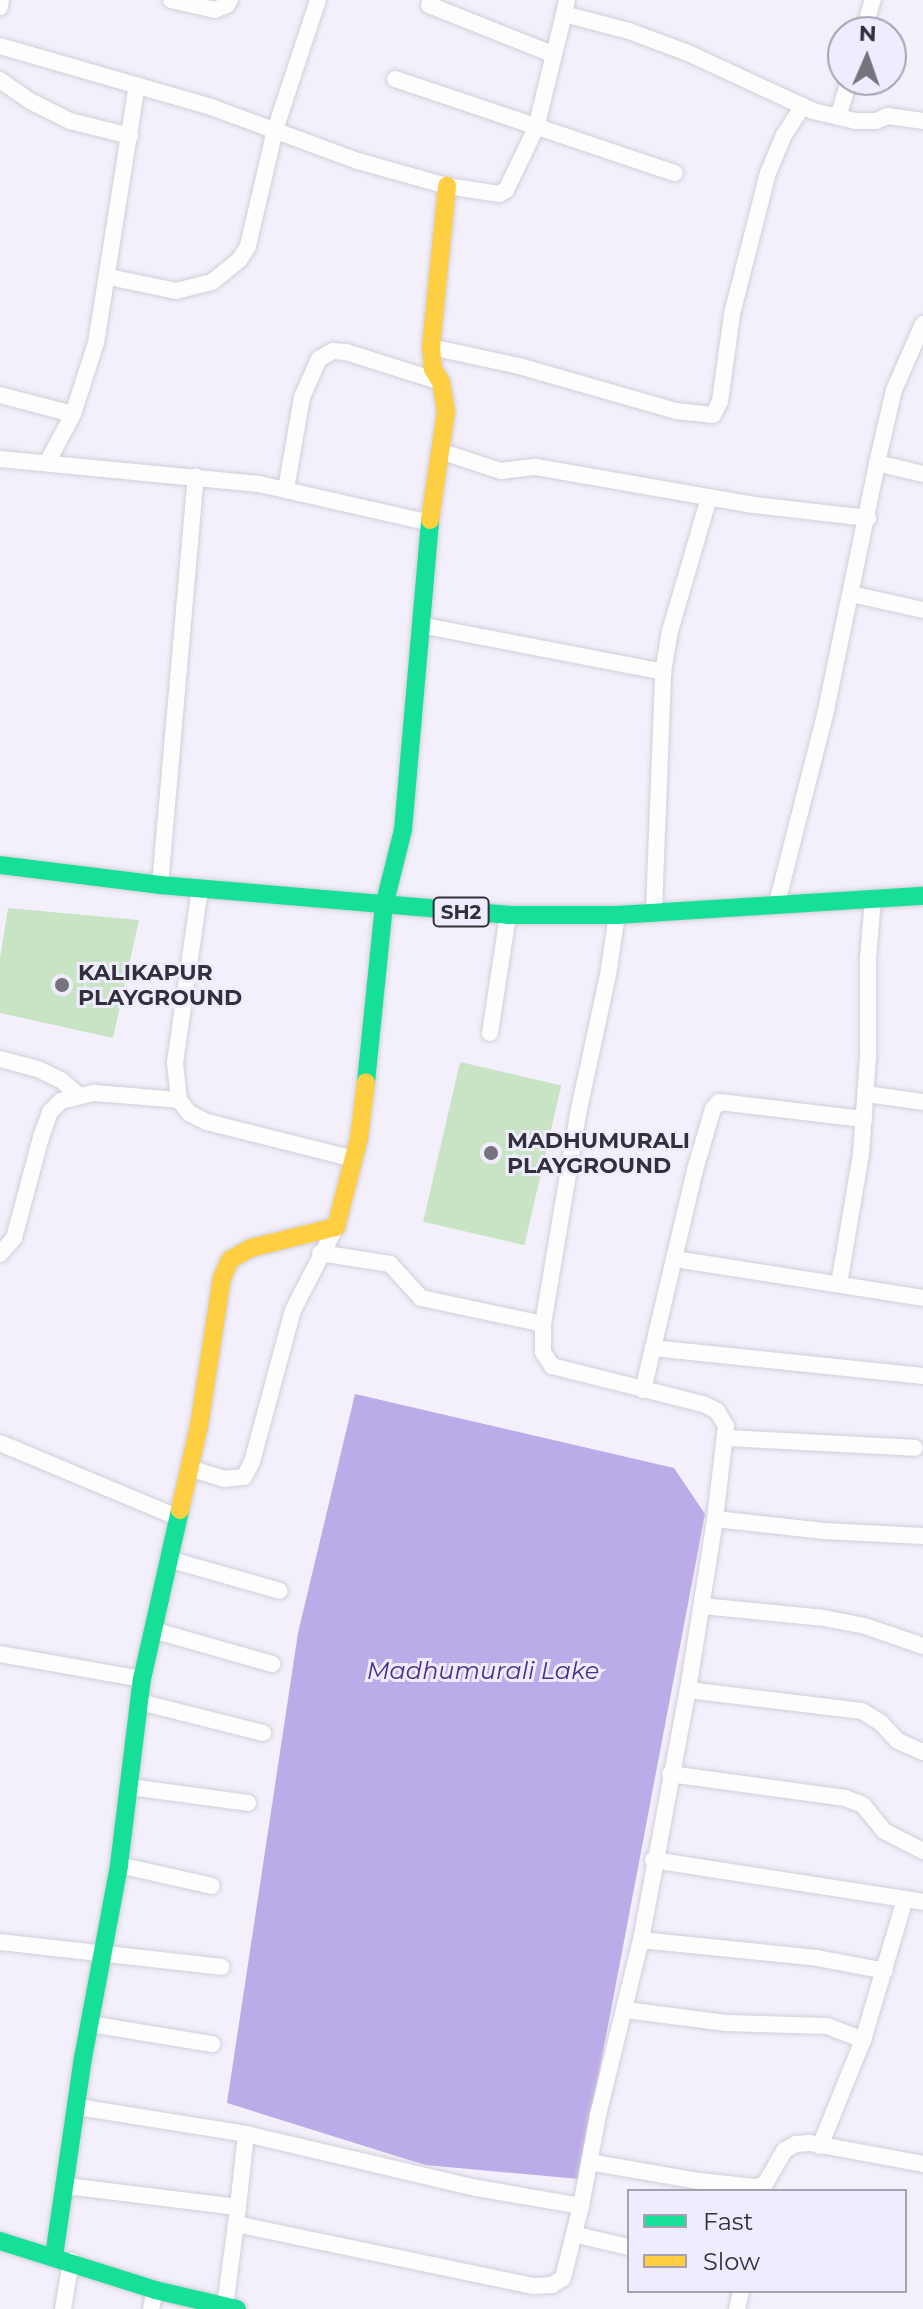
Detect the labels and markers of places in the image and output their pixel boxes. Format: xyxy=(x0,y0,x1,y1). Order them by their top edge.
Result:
place label: KALIKAPUR PLAYGROUND xyxy=(78,959,242,1010)
marker: KALIKAPUR PLAYGROUND xyxy=(53,976,71,994)
place label: MADHUMURALI PLAYGROUND xyxy=(507,1127,690,1178)
marker: MADHUMURALI PLAYGROUND xyxy=(482,1144,500,1162)

